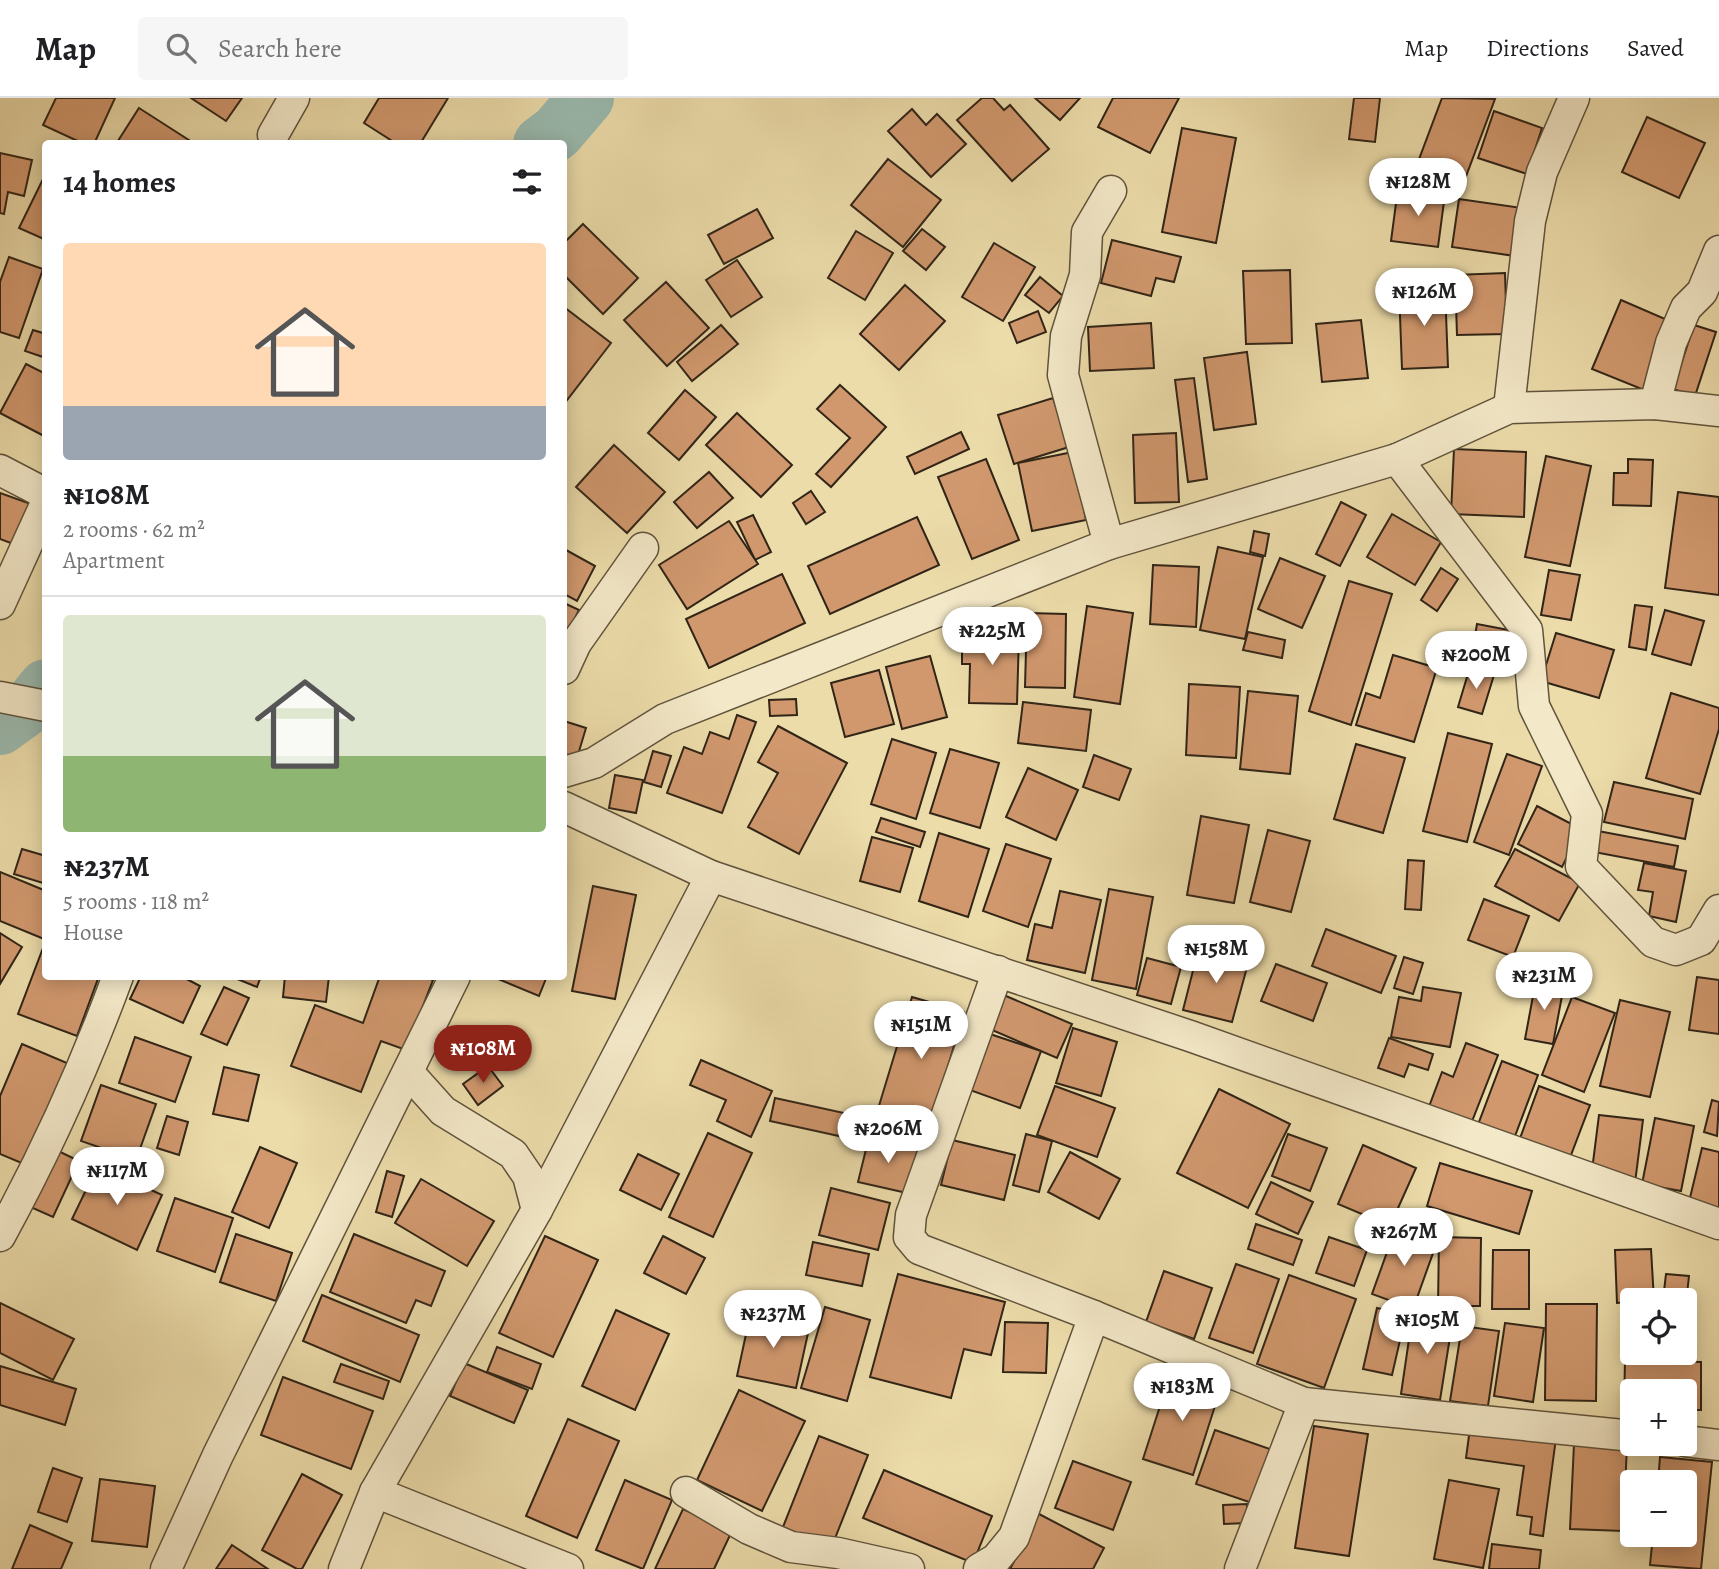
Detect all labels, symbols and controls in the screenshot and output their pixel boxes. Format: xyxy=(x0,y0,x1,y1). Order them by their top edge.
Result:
search box xyxy=(138,17,628,80)
text: Map xyxy=(35,26,96,71)
icon: search xyxy=(162,29,200,67)
text: Search here xyxy=(218,31,342,66)
text: Map xyxy=(1404,32,1448,64)
text: Directions xyxy=(1486,32,1589,64)
text: Saved xyxy=(1627,32,1684,64)
pin: ₦128M xyxy=(1369,158,1467,218)
text: 14 homes xyxy=(63,162,176,202)
icon: filters xyxy=(508,163,546,201)
text: ₦128M xyxy=(1385,165,1451,196)
pin: ₦126M xyxy=(1375,268,1473,328)
text: ₦126M xyxy=(1391,275,1457,306)
icon: home xyxy=(242,289,368,415)
text: ₦108M xyxy=(63,474,150,514)
text: 2 rooms · 62 m² xyxy=(63,514,205,545)
text: Apartment xyxy=(63,545,165,576)
pin: ₦225M xyxy=(943,608,1041,667)
text: ₦225M xyxy=(958,614,1026,645)
pin: ₦200M xyxy=(1427,632,1525,691)
text: ₦200M xyxy=(1441,638,1511,669)
icon: home xyxy=(242,661,368,787)
text: ₦237M xyxy=(63,846,150,886)
text: 5 rooms · 118 m² xyxy=(63,886,209,917)
text: House xyxy=(63,917,123,948)
pin: ₦158M xyxy=(1167,926,1265,985)
text: ₦158M xyxy=(1184,932,1248,963)
pin: ₦231M xyxy=(1495,953,1593,1012)
text: ₦231M xyxy=(1512,959,1576,990)
pin: ₦151M xyxy=(872,1002,970,1061)
text: ₦151M xyxy=(890,1008,952,1039)
pin: ₦108M xyxy=(434,1026,532,1085)
text: ₦108M xyxy=(450,1032,516,1063)
pin: ₦206M xyxy=(839,1105,937,1165)
text: ₦206M xyxy=(854,1112,923,1143)
pin: ₦117M xyxy=(68,1148,166,1207)
text: ₦117M xyxy=(86,1154,148,1185)
pin: ₦267M xyxy=(1355,1208,1453,1268)
text: ₦267M xyxy=(1370,1215,1438,1246)
map controls xyxy=(1620,1288,1697,1547)
button: locate xyxy=(1620,1288,1697,1365)
pin: ₦237M xyxy=(724,1290,822,1350)
pin: ₦105M xyxy=(1378,1296,1476,1356)
text: ₦237M xyxy=(740,1297,806,1328)
text: ₦105M xyxy=(1394,1303,1460,1334)
pin: ₦183M xyxy=(1133,1364,1231,1423)
text: ₦183M xyxy=(1150,1370,1214,1401)
button: + xyxy=(1620,1379,1697,1456)
button: − xyxy=(1620,1470,1697,1547)

